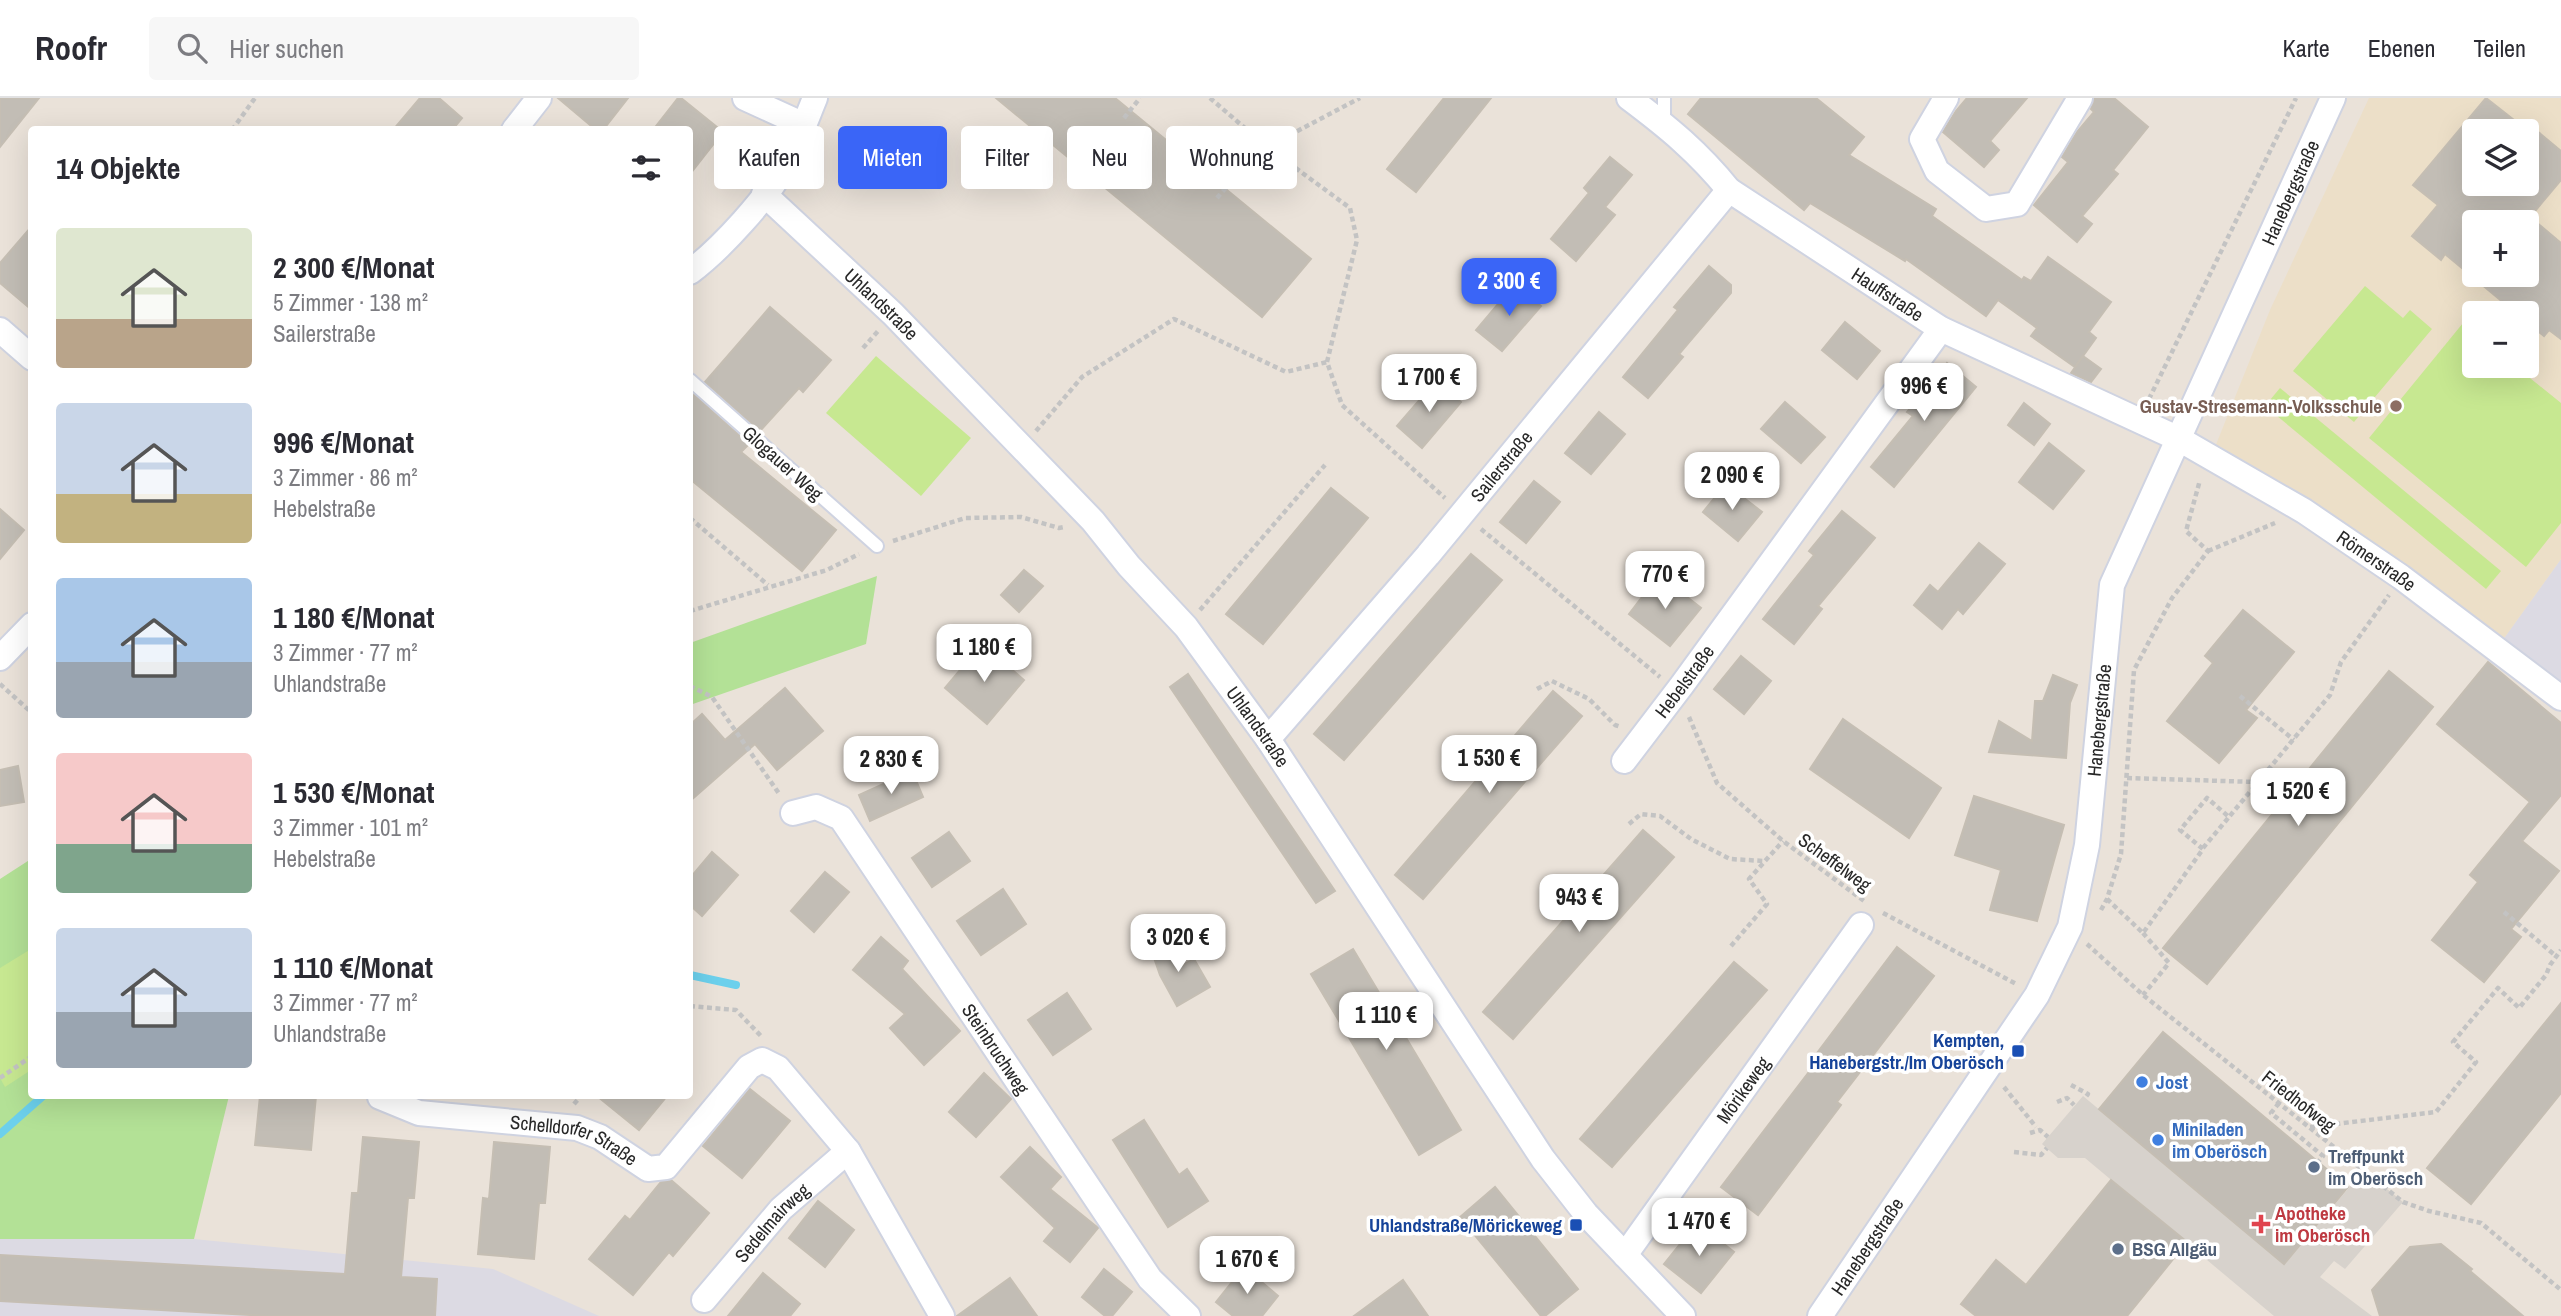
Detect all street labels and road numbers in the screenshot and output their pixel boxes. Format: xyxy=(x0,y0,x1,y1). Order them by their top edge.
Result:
street label: Hanebergstraße xyxy=(2255,136,2325,249)
street label: Hauffstraße xyxy=(1847,261,1929,327)
street label: Uhlandstraße xyxy=(839,262,924,346)
street label: Glogauer Weg xyxy=(737,420,829,506)
street label: Sailerstraße xyxy=(1464,425,1538,507)
street label: Römerstraße xyxy=(2332,524,2422,597)
street label: Hebelstraße xyxy=(1649,639,1720,723)
street label: Hanebergstraße xyxy=(2081,663,2117,778)
street label: Uhlandstraße xyxy=(1220,681,1296,772)
street label: Scheffelweg xyxy=(1793,827,1877,898)
street label: Steinbruchweg xyxy=(956,998,1036,1100)
street label: Mörikeweg xyxy=(1710,1051,1776,1128)
street label: Friedhofweg xyxy=(2257,1064,2341,1138)
street label: Schelldorfer Straße xyxy=(509,1109,643,1171)
street label: Sedelmairweg xyxy=(728,1177,815,1268)
street label: Hanebergstraße xyxy=(1825,1192,1909,1300)

